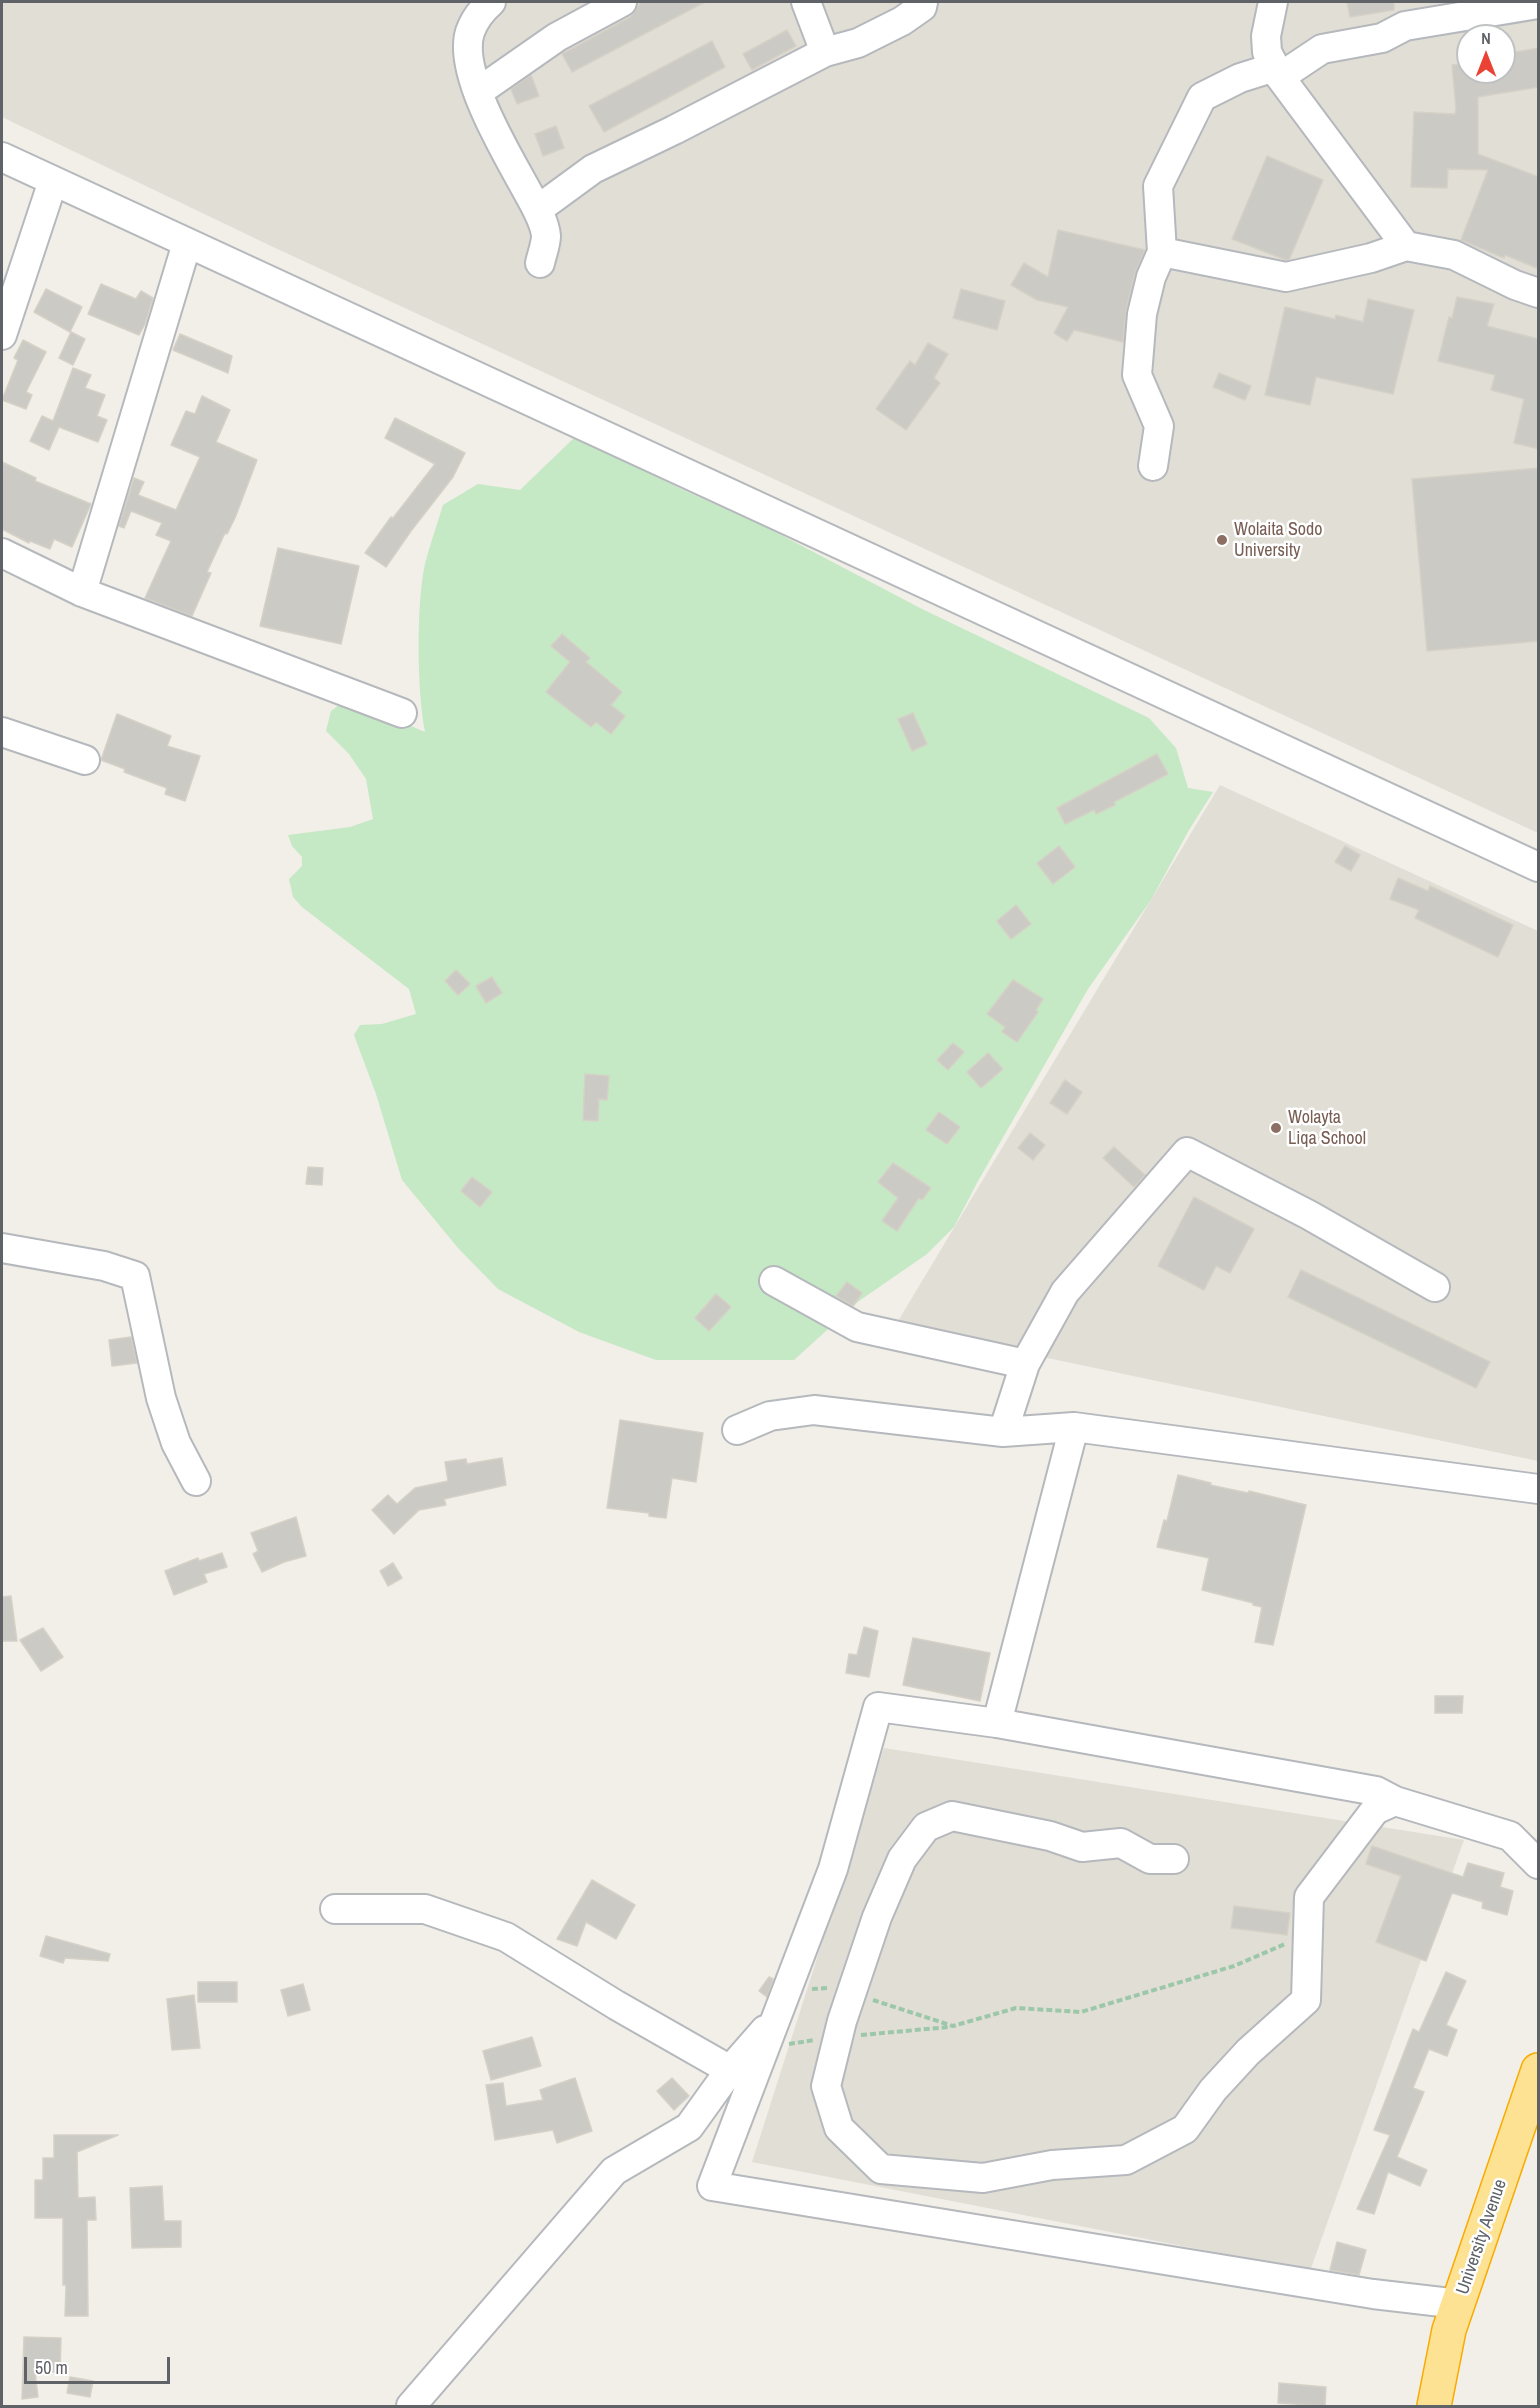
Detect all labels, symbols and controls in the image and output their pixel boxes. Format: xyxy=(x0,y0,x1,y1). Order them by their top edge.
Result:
north arrow xyxy=(1456,24,1516,84)
text: N xyxy=(1481,27,1491,49)
place label: Wolaita Sodo University xyxy=(1234,519,1322,562)
marker: Wolaita Sodo University xyxy=(1215,533,1229,547)
place label: Wolayta Liqa School xyxy=(1288,1107,1366,1150)
marker: Wolayta Liqa School xyxy=(1269,1121,1283,1135)
street label: University Avenue xyxy=(1452,2177,1512,2297)
scale bar xyxy=(27,2345,172,2383)
text: 50 m xyxy=(35,2355,68,2380)

